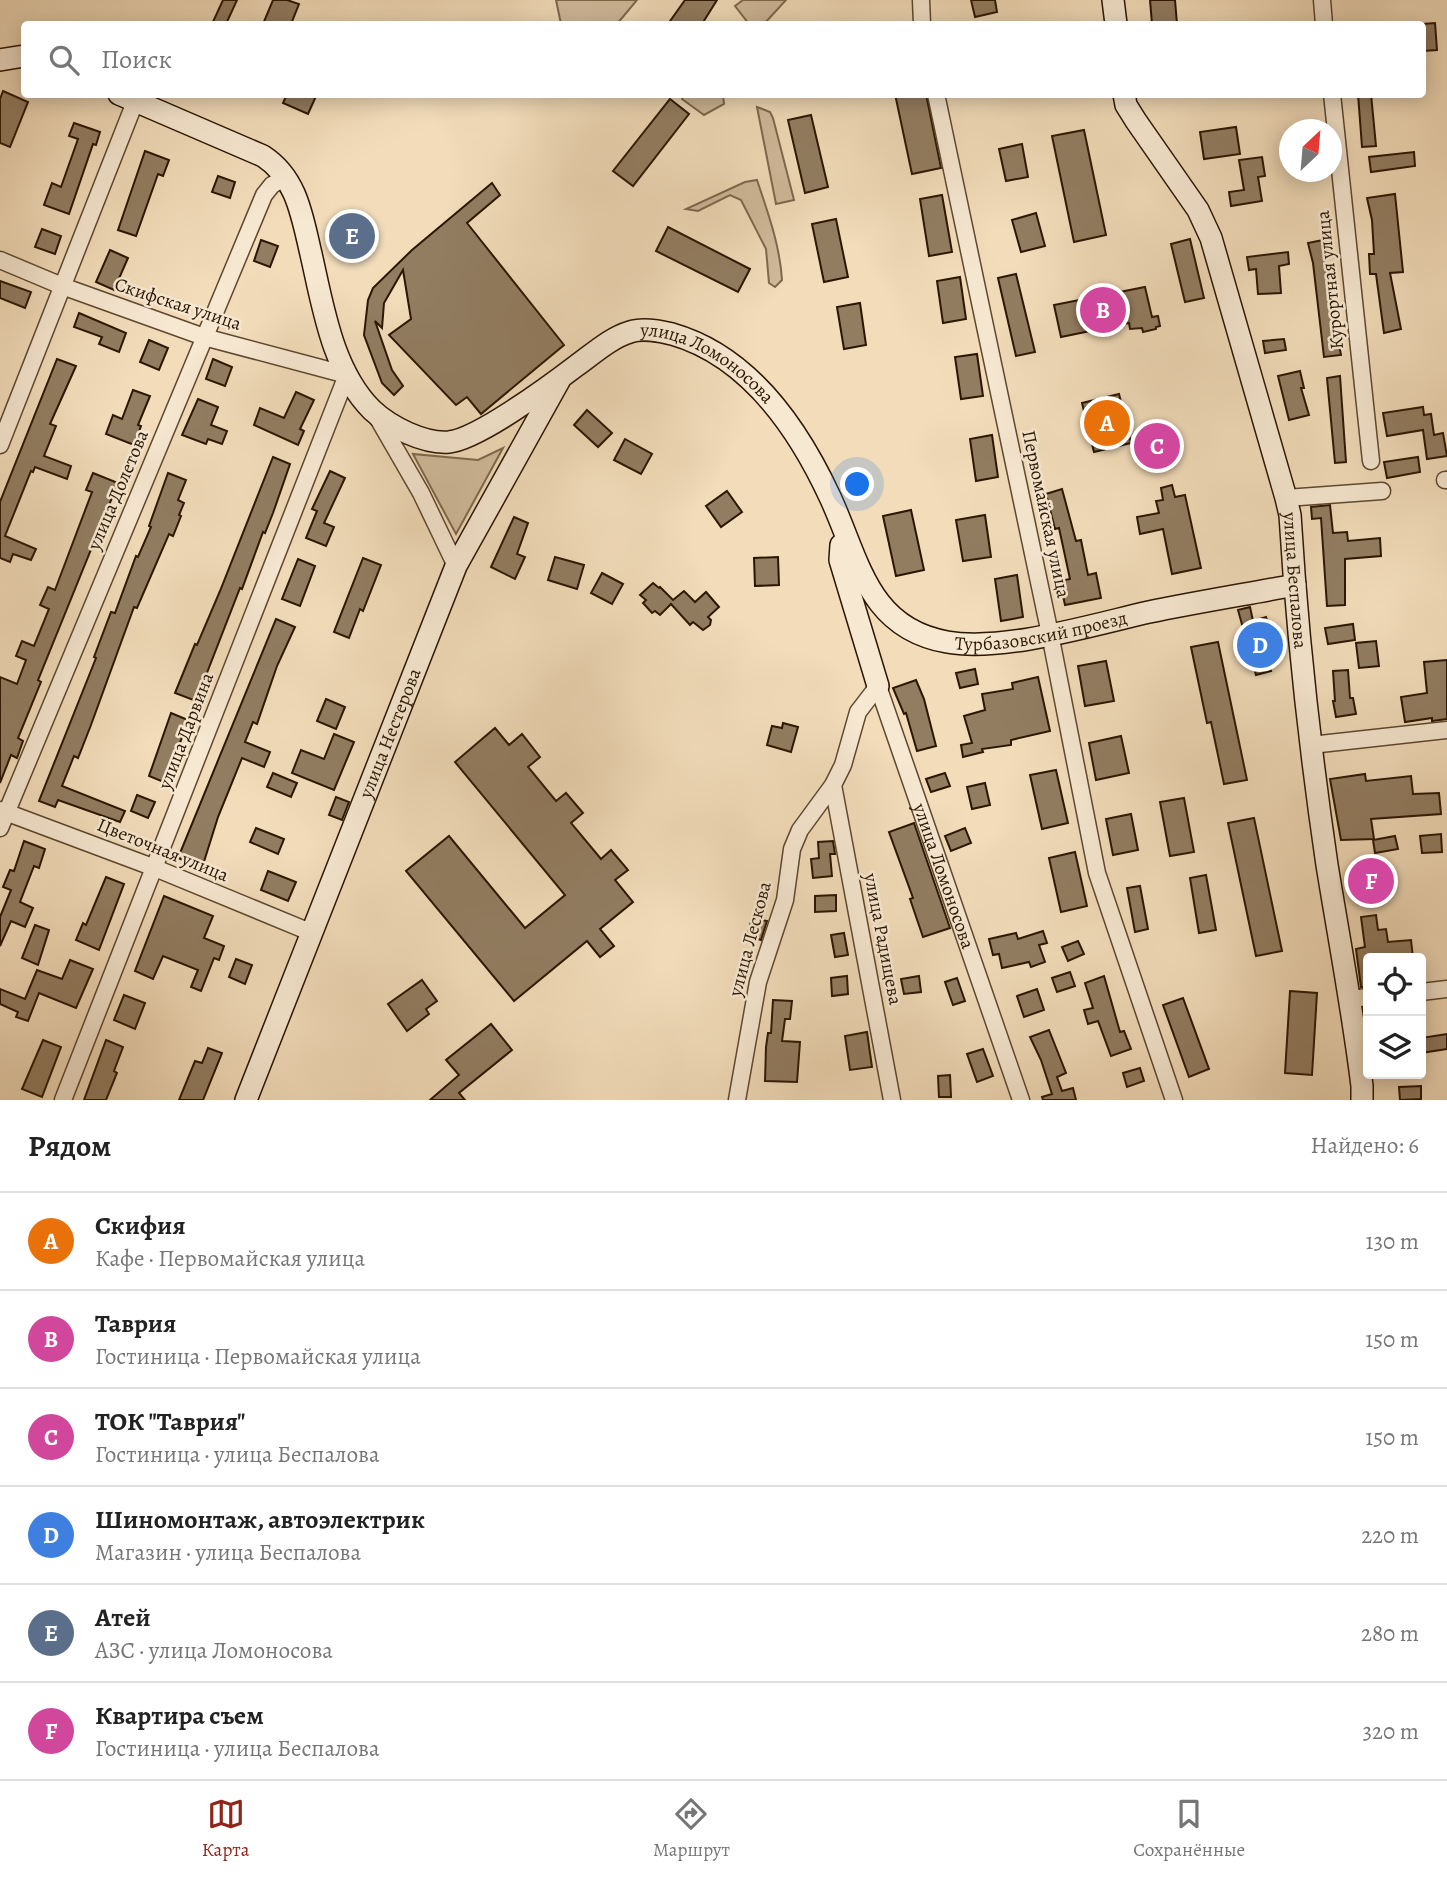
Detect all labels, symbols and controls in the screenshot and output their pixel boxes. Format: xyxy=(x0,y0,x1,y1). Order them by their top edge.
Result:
search box xyxy=(21,21,1426,98)
icon: search xyxy=(45,41,83,79)
text: Поиск xyxy=(101,42,172,77)
north arrow xyxy=(1279,119,1342,182)
street label: Курортная улица xyxy=(1310,209,1350,351)
pin: E xyxy=(329,210,375,262)
street label: Скифская улица xyxy=(111,271,245,337)
pin: B xyxy=(1080,284,1126,336)
street label: улица Ломоносова xyxy=(639,317,780,409)
pin: A xyxy=(1084,397,1130,449)
pin: C xyxy=(1134,420,1180,472)
street label: улица Долетова xyxy=(81,426,155,555)
street label: Первомайская улица xyxy=(1016,428,1077,601)
your location xyxy=(840,467,874,501)
street label: улица Беспалова xyxy=(1277,510,1313,650)
street label: Турбазовский проезд xyxy=(954,605,1130,657)
pin: D xyxy=(1237,619,1283,671)
street label: улица Нестерова xyxy=(353,664,428,803)
street label: улица Дарвина xyxy=(151,669,220,794)
street label: улица Ломоносова xyxy=(906,799,981,952)
street label: Цветочная улица xyxy=(93,812,233,888)
pin: F xyxy=(1348,855,1394,907)
street label: улица Радищева xyxy=(857,870,909,1007)
street label: улица Лескова xyxy=(722,878,778,1000)
map controls xyxy=(1363,953,1426,1079)
button: locate xyxy=(1363,953,1426,1016)
button: layers xyxy=(1363,1016,1426,1079)
text: Рядом xyxy=(28,1126,111,1166)
text: Найдено: 6 xyxy=(1311,1130,1419,1161)
text: Скифия xyxy=(95,1208,186,1243)
text: A xyxy=(44,1226,58,1257)
text: 130 m xyxy=(1366,1226,1419,1257)
text: Кафе · Первомайская улица xyxy=(95,1243,365,1274)
text: Таврия xyxy=(95,1306,176,1341)
text: B xyxy=(44,1324,58,1355)
text: 150 m xyxy=(1365,1324,1419,1355)
text: Гостиница · Первомайская улица xyxy=(95,1341,421,1372)
text: ТОК "Таврия" xyxy=(95,1404,245,1439)
text: C xyxy=(44,1422,58,1453)
text: 150 m xyxy=(1365,1422,1419,1453)
text: Гостиница · улица Беспалова xyxy=(95,1439,380,1470)
text: Шиномонтаж, автоэлектрик xyxy=(95,1502,425,1537)
text: D xyxy=(43,1520,59,1551)
text: 220 m xyxy=(1361,1520,1419,1551)
text: Магазин · улица Беспалова xyxy=(95,1537,361,1568)
text: Атей xyxy=(95,1600,151,1635)
text: E xyxy=(44,1618,58,1649)
text: 280 m xyxy=(1361,1618,1419,1649)
text: АЗС · улица Ломоносова xyxy=(95,1635,333,1666)
text: Квартира съем xyxy=(95,1698,264,1733)
text: F xyxy=(45,1716,57,1747)
text: 320 m xyxy=(1363,1716,1419,1747)
text: Гостиница · улица Беспалова xyxy=(95,1733,380,1764)
tab: Карта xyxy=(202,1795,250,1863)
tab: Маршрут xyxy=(653,1795,730,1863)
tab: Сохранённые xyxy=(1133,1795,1245,1863)

